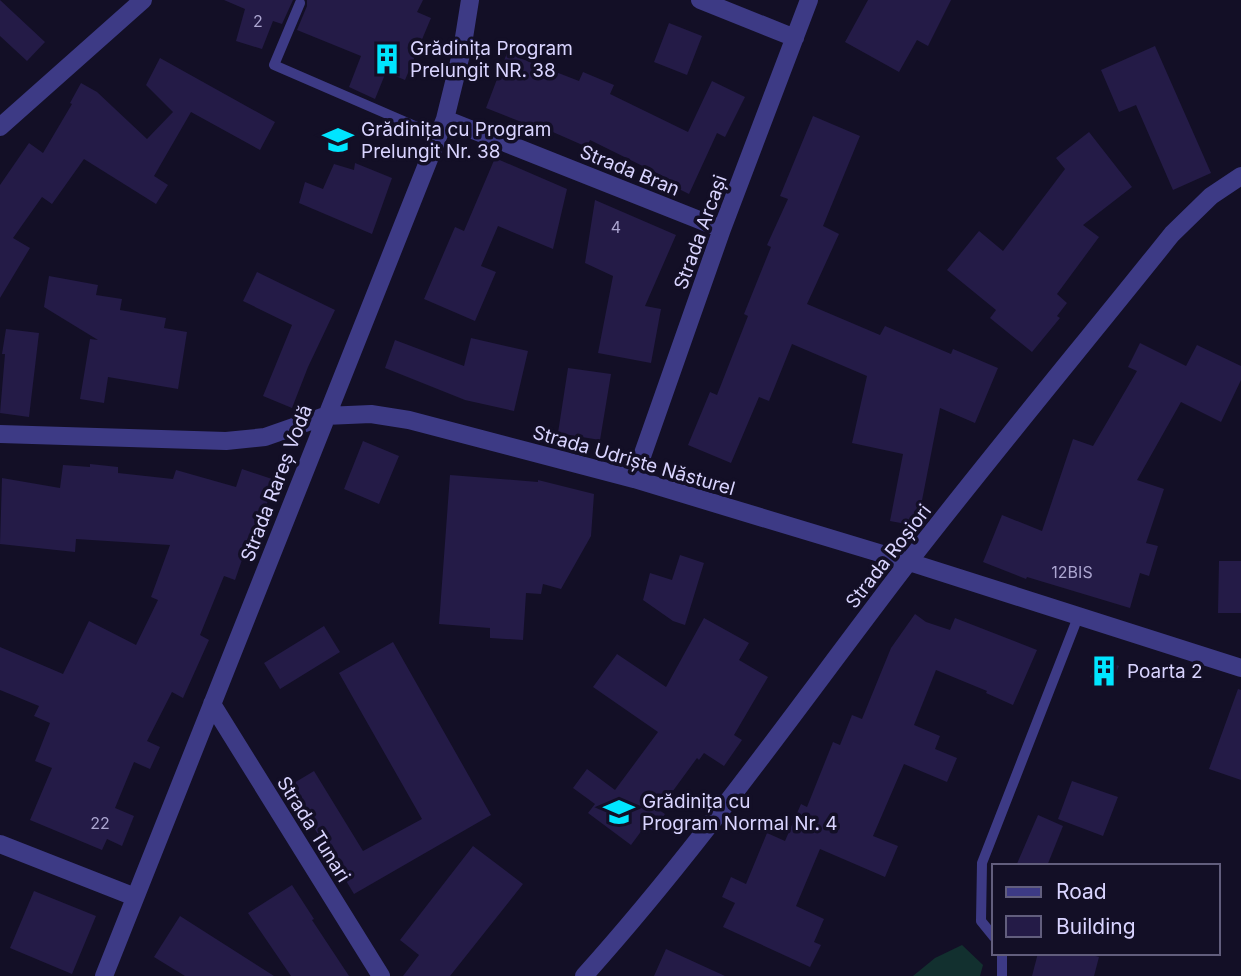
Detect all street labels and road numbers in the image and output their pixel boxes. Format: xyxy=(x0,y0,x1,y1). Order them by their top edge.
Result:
street label: Strada Bran xyxy=(577,140,683,201)
street label: Strada Arcași xyxy=(669,172,732,293)
street label: Strada Rareș Vodă xyxy=(236,402,317,565)
street label: Strada Udriște Năsturel xyxy=(530,421,738,500)
street label: Strada Roșiori xyxy=(841,500,936,613)
street label: Strada Tunari xyxy=(272,772,355,886)

